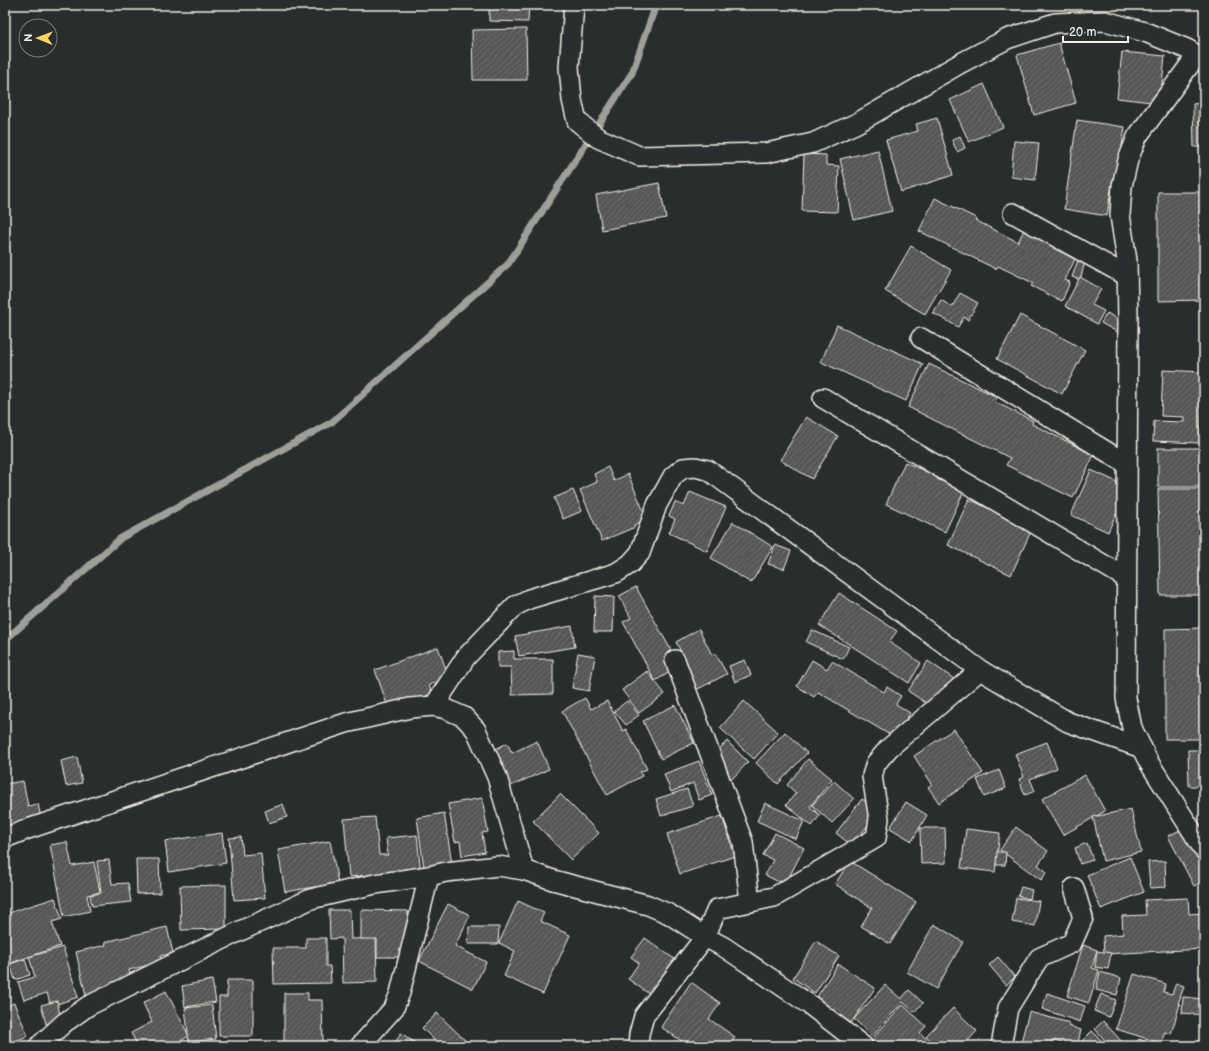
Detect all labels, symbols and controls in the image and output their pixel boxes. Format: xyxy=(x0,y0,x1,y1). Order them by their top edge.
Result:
north arrow xyxy=(18,18,58,58)
scale bar xyxy=(1063,18,1128,44)
text: 20 m xyxy=(1069,25,1096,40)
text: N xyxy=(22,34,35,42)

